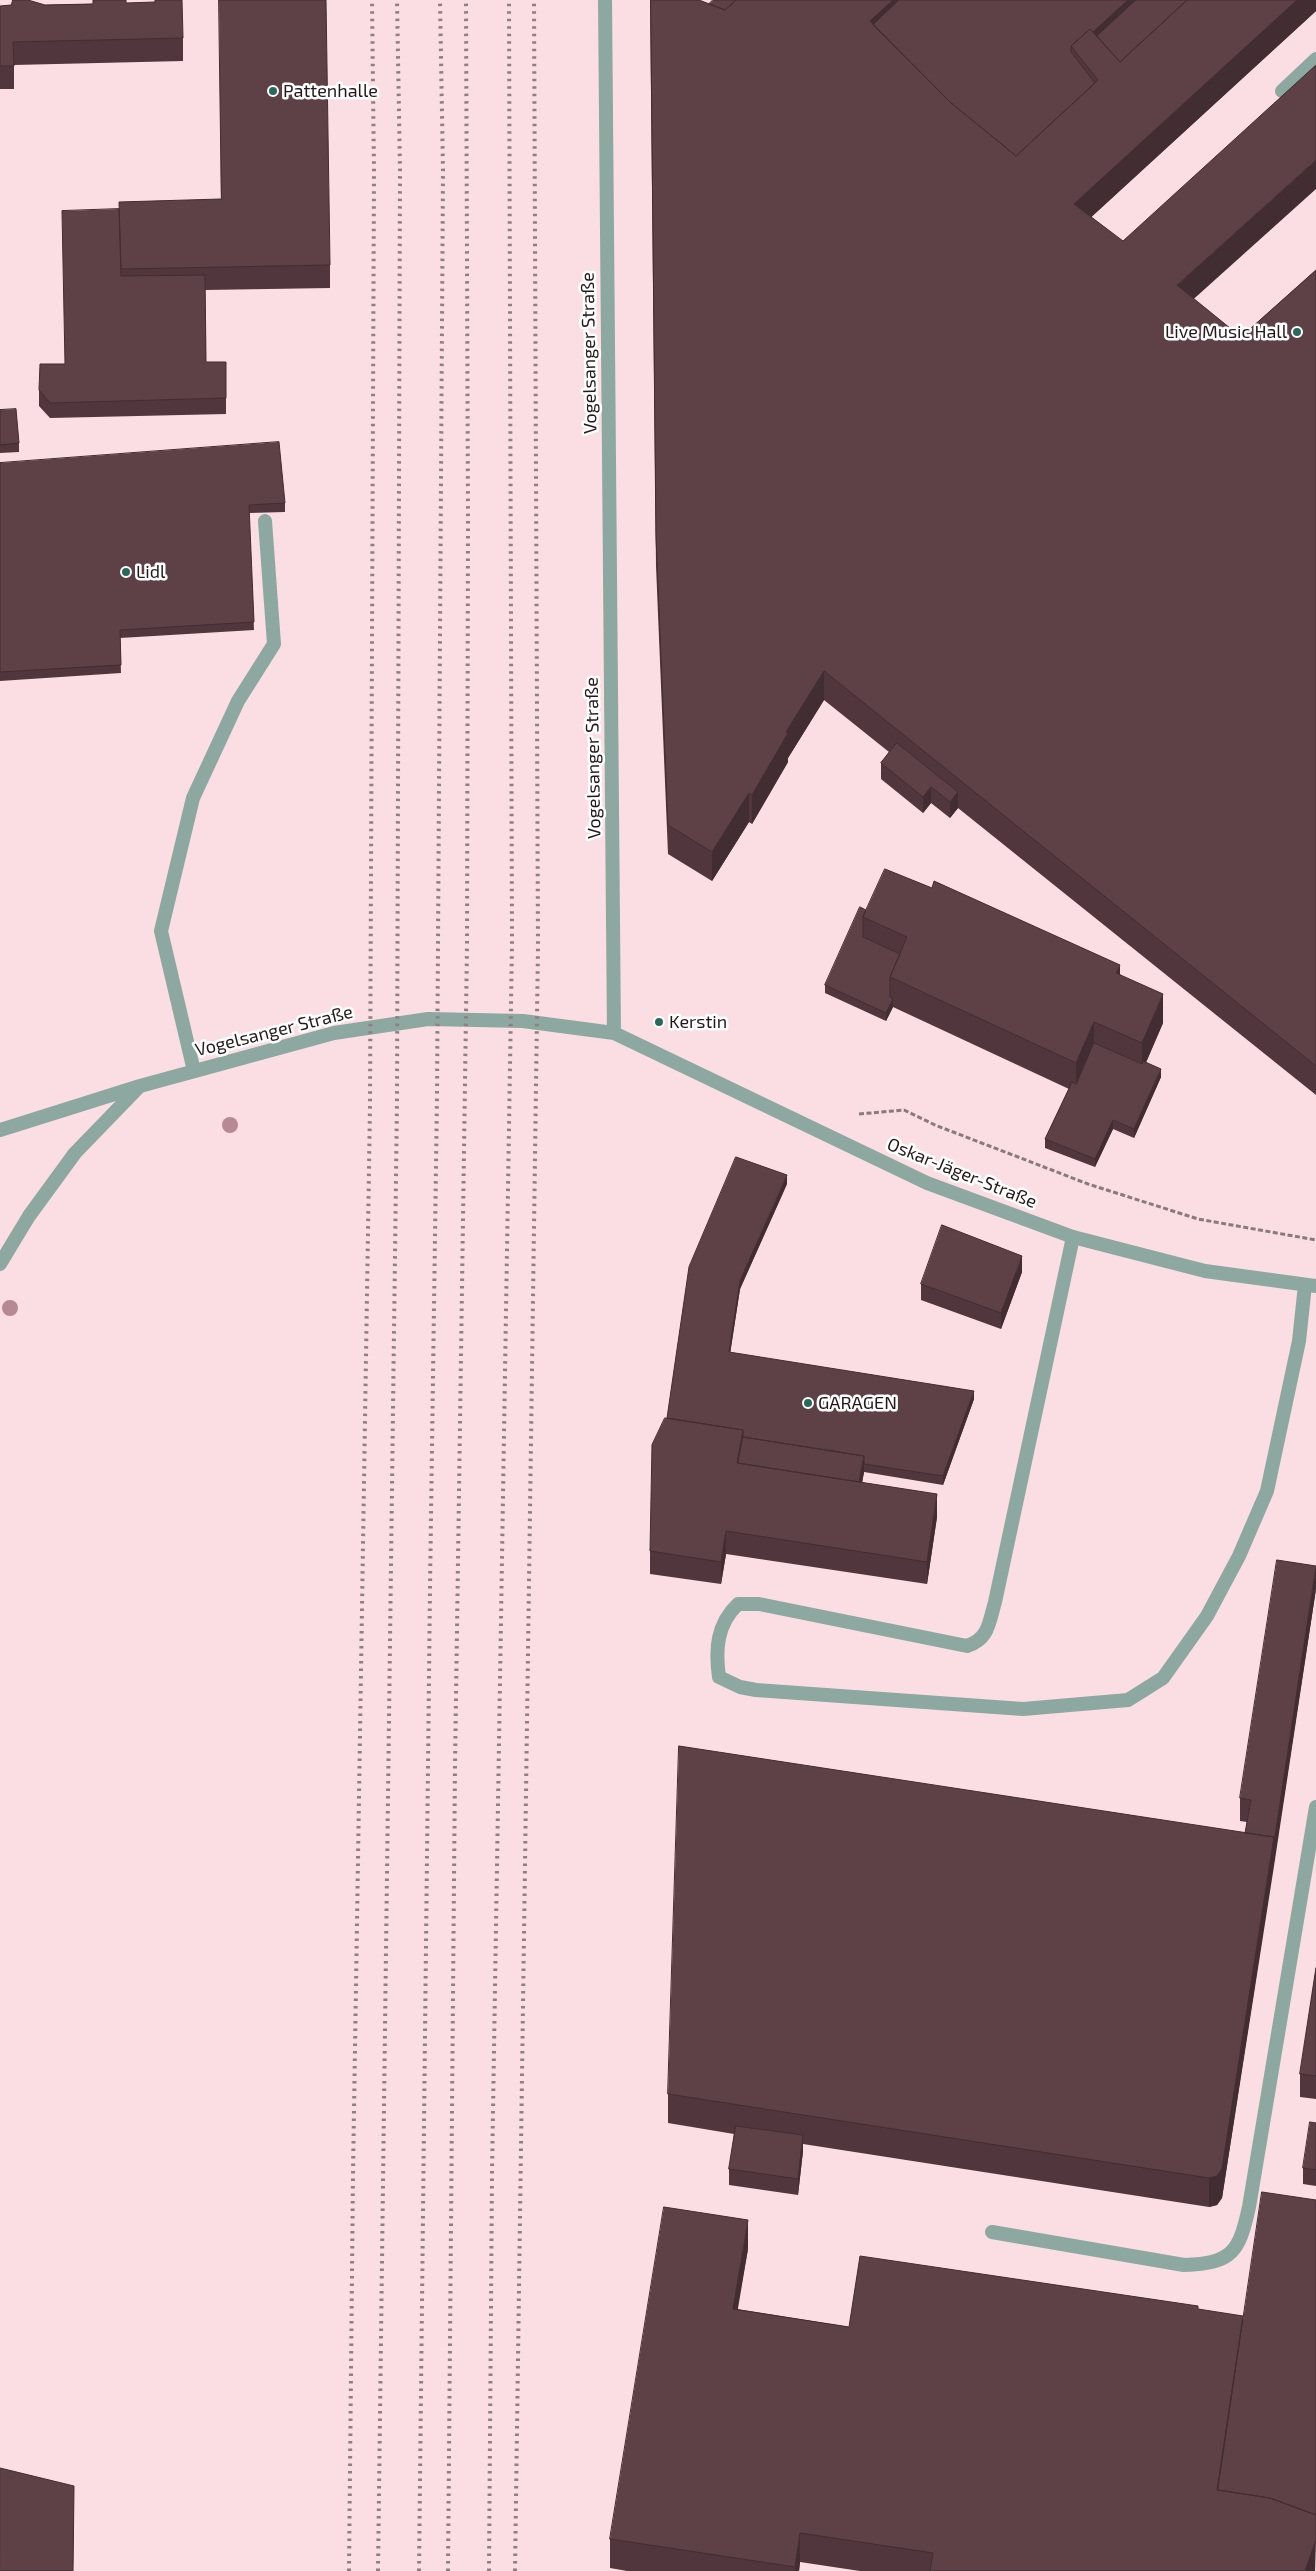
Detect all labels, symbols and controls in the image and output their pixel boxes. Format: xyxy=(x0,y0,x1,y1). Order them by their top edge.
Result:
place label: Pattenhalle xyxy=(283,80,378,102)
marker: Pattenhalle xyxy=(267,85,279,97)
street label: Vogelsanger Straße xyxy=(577,272,601,434)
place label: Live Music Hall xyxy=(1165,321,1287,343)
marker: Live Music Hall xyxy=(1291,326,1303,338)
place label: Lidl xyxy=(136,561,165,583)
marker: Lidl xyxy=(120,566,132,578)
street label: Vogelsanger Straße xyxy=(581,677,605,839)
street label: Vogelsanger Straße xyxy=(193,1001,355,1061)
place label: Kerstin xyxy=(669,1011,727,1033)
marker: Kerstin xyxy=(653,1016,665,1028)
street label: Oskar-Jäger-Straße xyxy=(884,1133,1040,1213)
place label: GARAGEN xyxy=(818,1392,897,1414)
marker: GARAGEN xyxy=(802,1397,814,1409)

